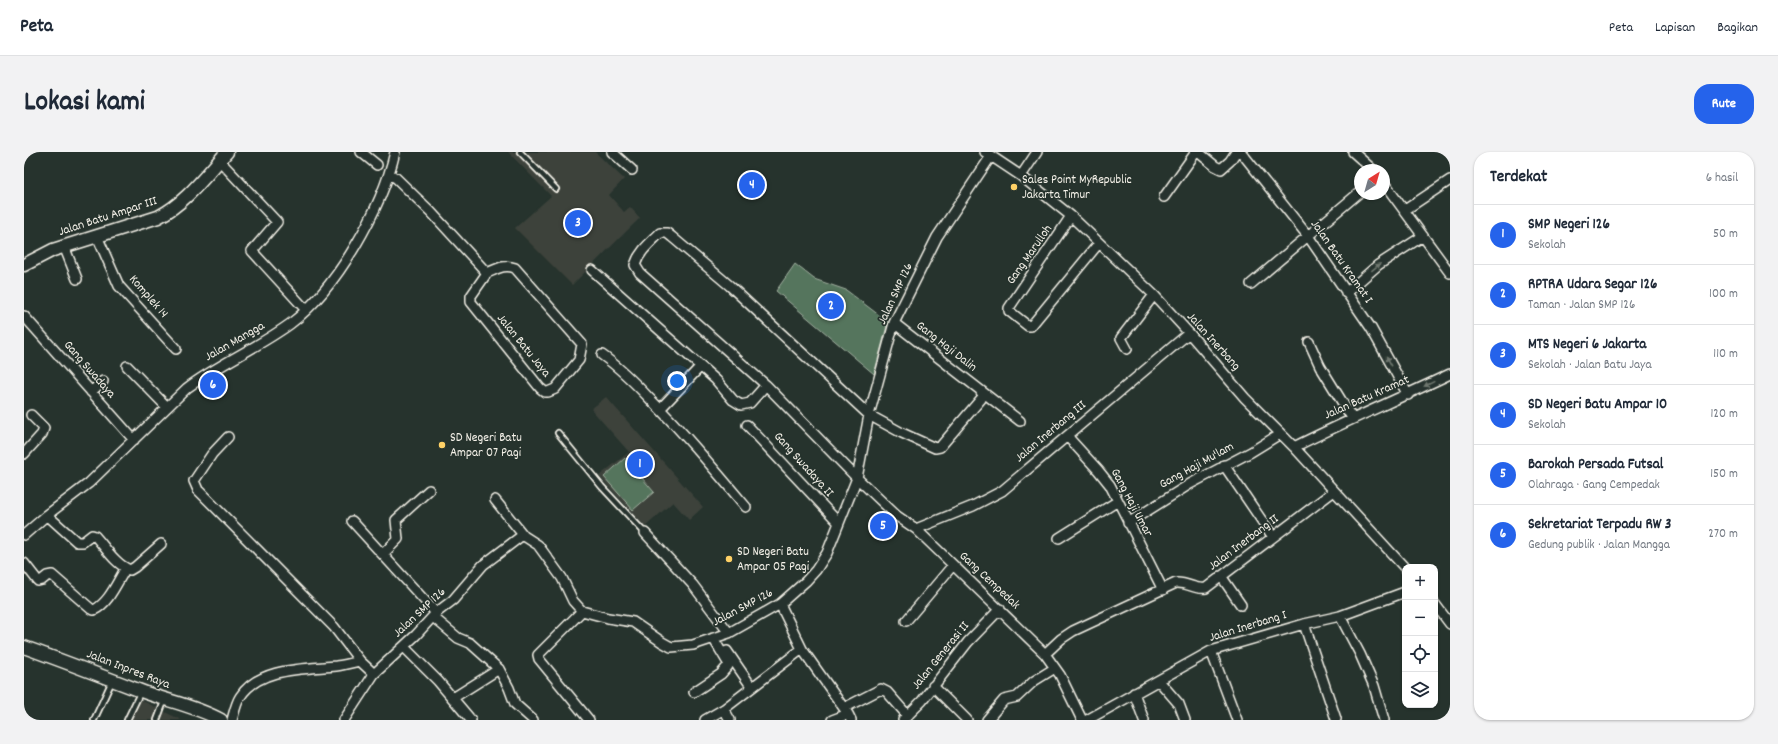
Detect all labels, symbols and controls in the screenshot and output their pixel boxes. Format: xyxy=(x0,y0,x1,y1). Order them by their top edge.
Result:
text: Peta xyxy=(20,14,53,41)
text: Peta xyxy=(1609,18,1633,38)
text: Lapisan xyxy=(1655,18,1695,38)
text: Bagikan xyxy=(1717,18,1758,38)
text: Lokasi kami xyxy=(24,84,145,124)
button: Rute xyxy=(1694,84,1754,124)
north arrow xyxy=(1354,164,1390,200)
text: Terdekat xyxy=(1490,166,1547,190)
text: 6 hasil xyxy=(1706,169,1738,188)
pin: 4 xyxy=(739,170,765,200)
place label: Sales Point MyRepublic Jakarta Timur xyxy=(1022,171,1132,205)
marker: Sales Point MyRepublic Jakarta Timur xyxy=(1009,182,1019,192)
street label: Jalan Batu Ampar III xyxy=(56,192,160,242)
pin: 3 xyxy=(565,208,591,238)
text: SMP Negeri 126 xyxy=(1528,214,1610,236)
street label: Jalan Batu Kramat I xyxy=(1305,216,1377,308)
street label: Gang Marulloh xyxy=(1002,221,1058,289)
text: 1 xyxy=(1502,225,1504,244)
text: 50 m xyxy=(1713,225,1738,244)
text: Sekolah xyxy=(1528,236,1566,255)
street label: Jalan SMP 126 xyxy=(873,260,919,328)
one-way arrow xyxy=(1370,263,1381,272)
street label: Komplek 14 xyxy=(124,271,172,323)
text: RPTRA Udara Segar 126 xyxy=(1528,274,1657,296)
text: 2 xyxy=(1500,285,1506,304)
text: 100 m xyxy=(1709,285,1738,304)
pin: 2 xyxy=(818,291,844,321)
text: Taman · Jalan SMP 126 xyxy=(1528,296,1635,315)
street label: Jalan Inerbang xyxy=(1182,309,1245,376)
street label: Jalan Batu Jaya xyxy=(491,310,555,383)
street label: Jalan Mangga xyxy=(202,317,269,367)
street label: Gang Haji Dalin xyxy=(911,317,981,377)
text: MTS Negeri 6 Jakarta xyxy=(1528,334,1646,356)
street label: Gang Swadaya xyxy=(59,337,120,404)
text: 3 xyxy=(1500,345,1506,364)
text: 110 m xyxy=(1713,345,1738,364)
one-way arrow xyxy=(1385,355,1392,366)
text: Sekolah · Jalan Batu Jaya xyxy=(1528,356,1651,375)
pin: 6 xyxy=(200,370,226,400)
your location xyxy=(667,371,687,391)
street label: Jalan Batu Kramat xyxy=(1321,371,1413,425)
one-way arrow xyxy=(1423,381,1435,387)
text: SD Negeri Batu Ampar 10 xyxy=(1528,394,1667,416)
street label: Jalan Inerbang III xyxy=(1011,396,1091,468)
text: 4 xyxy=(1500,405,1506,424)
text: 120 m xyxy=(1710,405,1738,424)
text: Sekolah xyxy=(1528,416,1566,435)
street label: Gang Swadaya II xyxy=(768,428,838,502)
place label: SD Negeri Batu Ampar 07 Pagi xyxy=(450,429,522,463)
street label: Gang Haji Mu'lam xyxy=(1156,438,1238,494)
marker: SD Negeri Batu Ampar 07 Pagi xyxy=(437,440,447,450)
pin: 1 xyxy=(627,449,653,479)
text: Barokah Persada Futsal xyxy=(1528,454,1663,476)
street label: Gang Haji Umar xyxy=(1105,465,1157,541)
text: 5 xyxy=(1500,465,1506,484)
text: 150 m xyxy=(1710,465,1738,484)
text: Olahraga · Gang Cempedak xyxy=(1528,476,1660,495)
street label: Jalan Inerbang II xyxy=(1205,510,1283,576)
pin: 5 xyxy=(870,511,896,541)
text: Sekretariat Terpadu RW 3 xyxy=(1528,514,1671,536)
text: 6 xyxy=(1500,525,1506,544)
text: 270 m xyxy=(1708,525,1738,544)
text: Gedung publik · Jalan Mangga xyxy=(1528,536,1670,555)
place label: SD Negeri Batu Ampar 05 Pagi xyxy=(737,543,810,577)
street label: Gang Cempedak xyxy=(954,548,1024,614)
marker: SD Negeri Batu Ampar 05 Pagi xyxy=(724,554,734,564)
map controls xyxy=(1402,564,1438,708)
button: + xyxy=(1402,564,1438,600)
street label: Jalan SMP 126 xyxy=(389,583,451,643)
street label: Jalan SMP 126 xyxy=(709,584,777,632)
button: − xyxy=(1402,600,1438,636)
street label: Jalan Inerbang I xyxy=(1207,606,1289,648)
street label: Jalan Generasi II xyxy=(908,618,974,694)
button: locate xyxy=(1402,636,1438,672)
street label: Jalan Inpres Raya xyxy=(84,645,173,695)
button: layers xyxy=(1402,672,1438,708)

